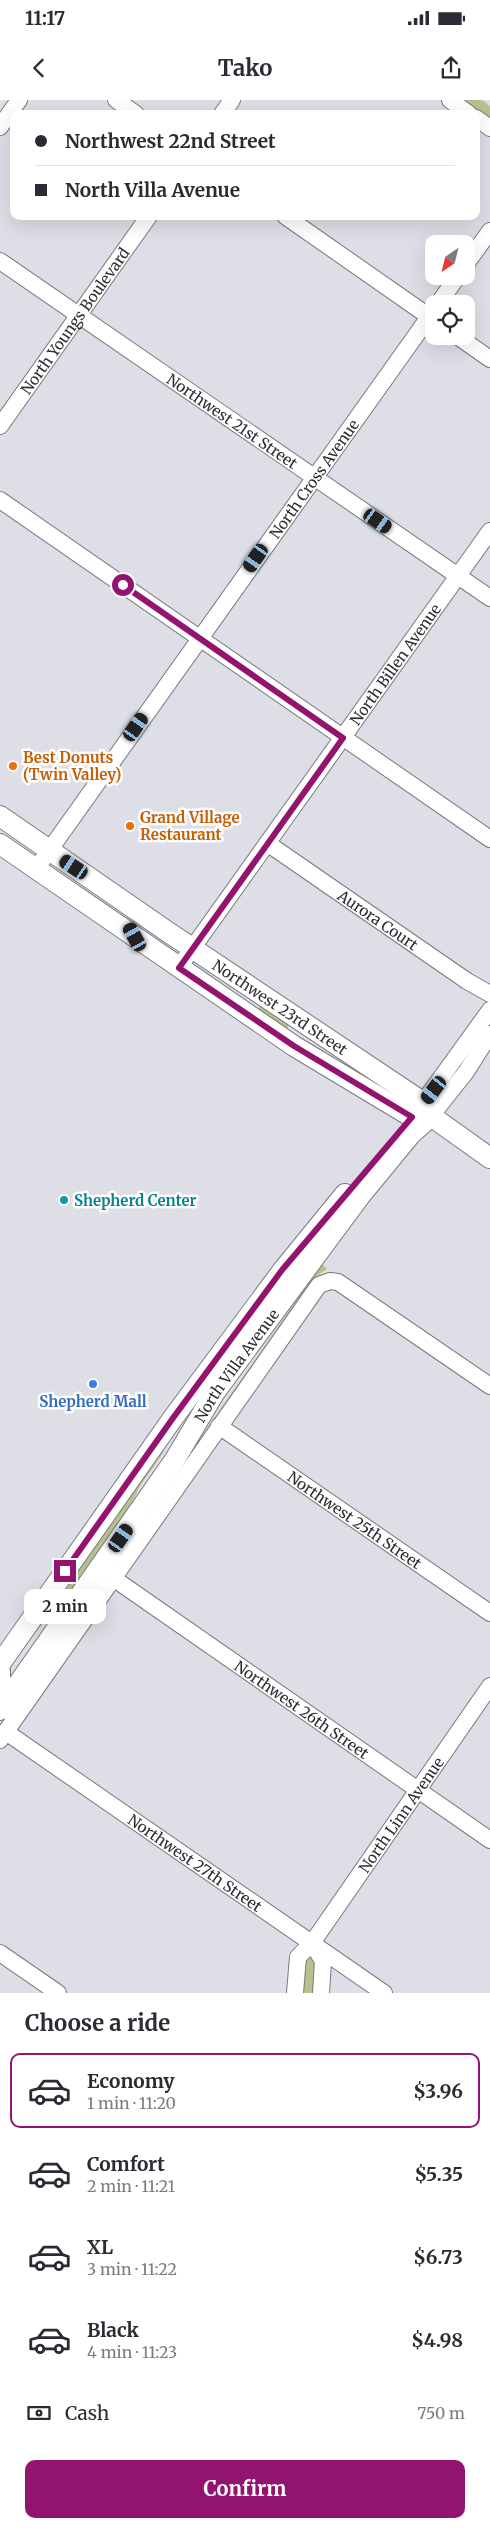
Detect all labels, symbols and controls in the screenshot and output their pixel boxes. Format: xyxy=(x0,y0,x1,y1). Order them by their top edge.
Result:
text: 11:17 xyxy=(25,6,65,30)
icon: back xyxy=(25,54,53,82)
text: Tako xyxy=(218,54,272,82)
icon: share xyxy=(437,54,465,82)
text: Northwest 22nd Street xyxy=(65,129,276,153)
text: North Villa Avenue xyxy=(65,178,240,202)
north arrow xyxy=(425,235,475,285)
map controls xyxy=(425,235,475,345)
street label: North Youngs Boulevard xyxy=(16,244,133,398)
button: locate xyxy=(425,295,475,345)
street label: Northwest 21st Street xyxy=(163,369,302,473)
street label: North Cross Avenue xyxy=(265,415,363,542)
car xyxy=(361,506,394,536)
car xyxy=(241,541,270,575)
route start xyxy=(112,574,134,596)
street label: North Billen Avenue xyxy=(345,600,445,728)
car xyxy=(121,710,150,744)
place label: Best Donuts (Twin Valley) xyxy=(23,748,121,784)
marker: Best Donuts (Twin Valley) xyxy=(7,760,19,772)
place label: Grand Village Restaurant xyxy=(140,808,240,844)
marker: Grand Village Restaurant xyxy=(124,820,136,832)
car xyxy=(57,852,90,882)
street label: Aurora Court xyxy=(334,885,422,954)
car xyxy=(121,920,148,954)
street label: Northwest 23rd Street xyxy=(209,955,351,1059)
car xyxy=(418,1074,449,1106)
place label: Shepherd Center xyxy=(74,1191,196,1210)
marker: Shepherd Center xyxy=(58,1194,70,1206)
street label: North Villa Avenue xyxy=(190,1305,283,1425)
marker: Shepherd Mall xyxy=(87,1378,99,1390)
place label: Shepherd Mall xyxy=(39,1392,147,1411)
street label: Northwest 25th Street xyxy=(284,1467,426,1573)
car xyxy=(106,1521,135,1555)
route end xyxy=(54,1560,76,1582)
callout: 2 min xyxy=(24,1588,106,1624)
text: 2 min xyxy=(42,1596,88,1616)
street label: Northwest 26th Street xyxy=(231,1656,373,1763)
street label: North Linn Avenue xyxy=(354,1753,448,1876)
street label: Northwest 27th Street xyxy=(125,1810,266,1916)
text: Choose a ride xyxy=(25,2009,170,2037)
icon: car xyxy=(27,2068,72,2113)
text: Economy xyxy=(87,2069,175,2093)
text: $3.96 xyxy=(413,2079,463,2103)
text: 1 min · 11:20 xyxy=(87,2093,176,2113)
icon: car xyxy=(27,2151,72,2196)
text: Comfort xyxy=(87,2152,165,2176)
text: $5.35 xyxy=(415,2162,463,2186)
text: 2 min · 11:21 xyxy=(87,2176,175,2196)
icon: car xyxy=(27,2234,72,2279)
text: XL xyxy=(87,2235,113,2259)
text: $6.73 xyxy=(413,2245,463,2269)
text: 3 min · 11:22 xyxy=(87,2259,177,2279)
icon: car xyxy=(27,2317,72,2362)
text: Black xyxy=(87,2318,139,2342)
text: $4.98 xyxy=(411,2328,463,2352)
text: 4 min · 11:23 xyxy=(87,2342,177,2362)
icon: cash xyxy=(25,2399,53,2427)
text: Cash xyxy=(65,2401,109,2425)
text: 750 m xyxy=(417,2403,465,2423)
button: Confirm xyxy=(25,2460,465,2518)

